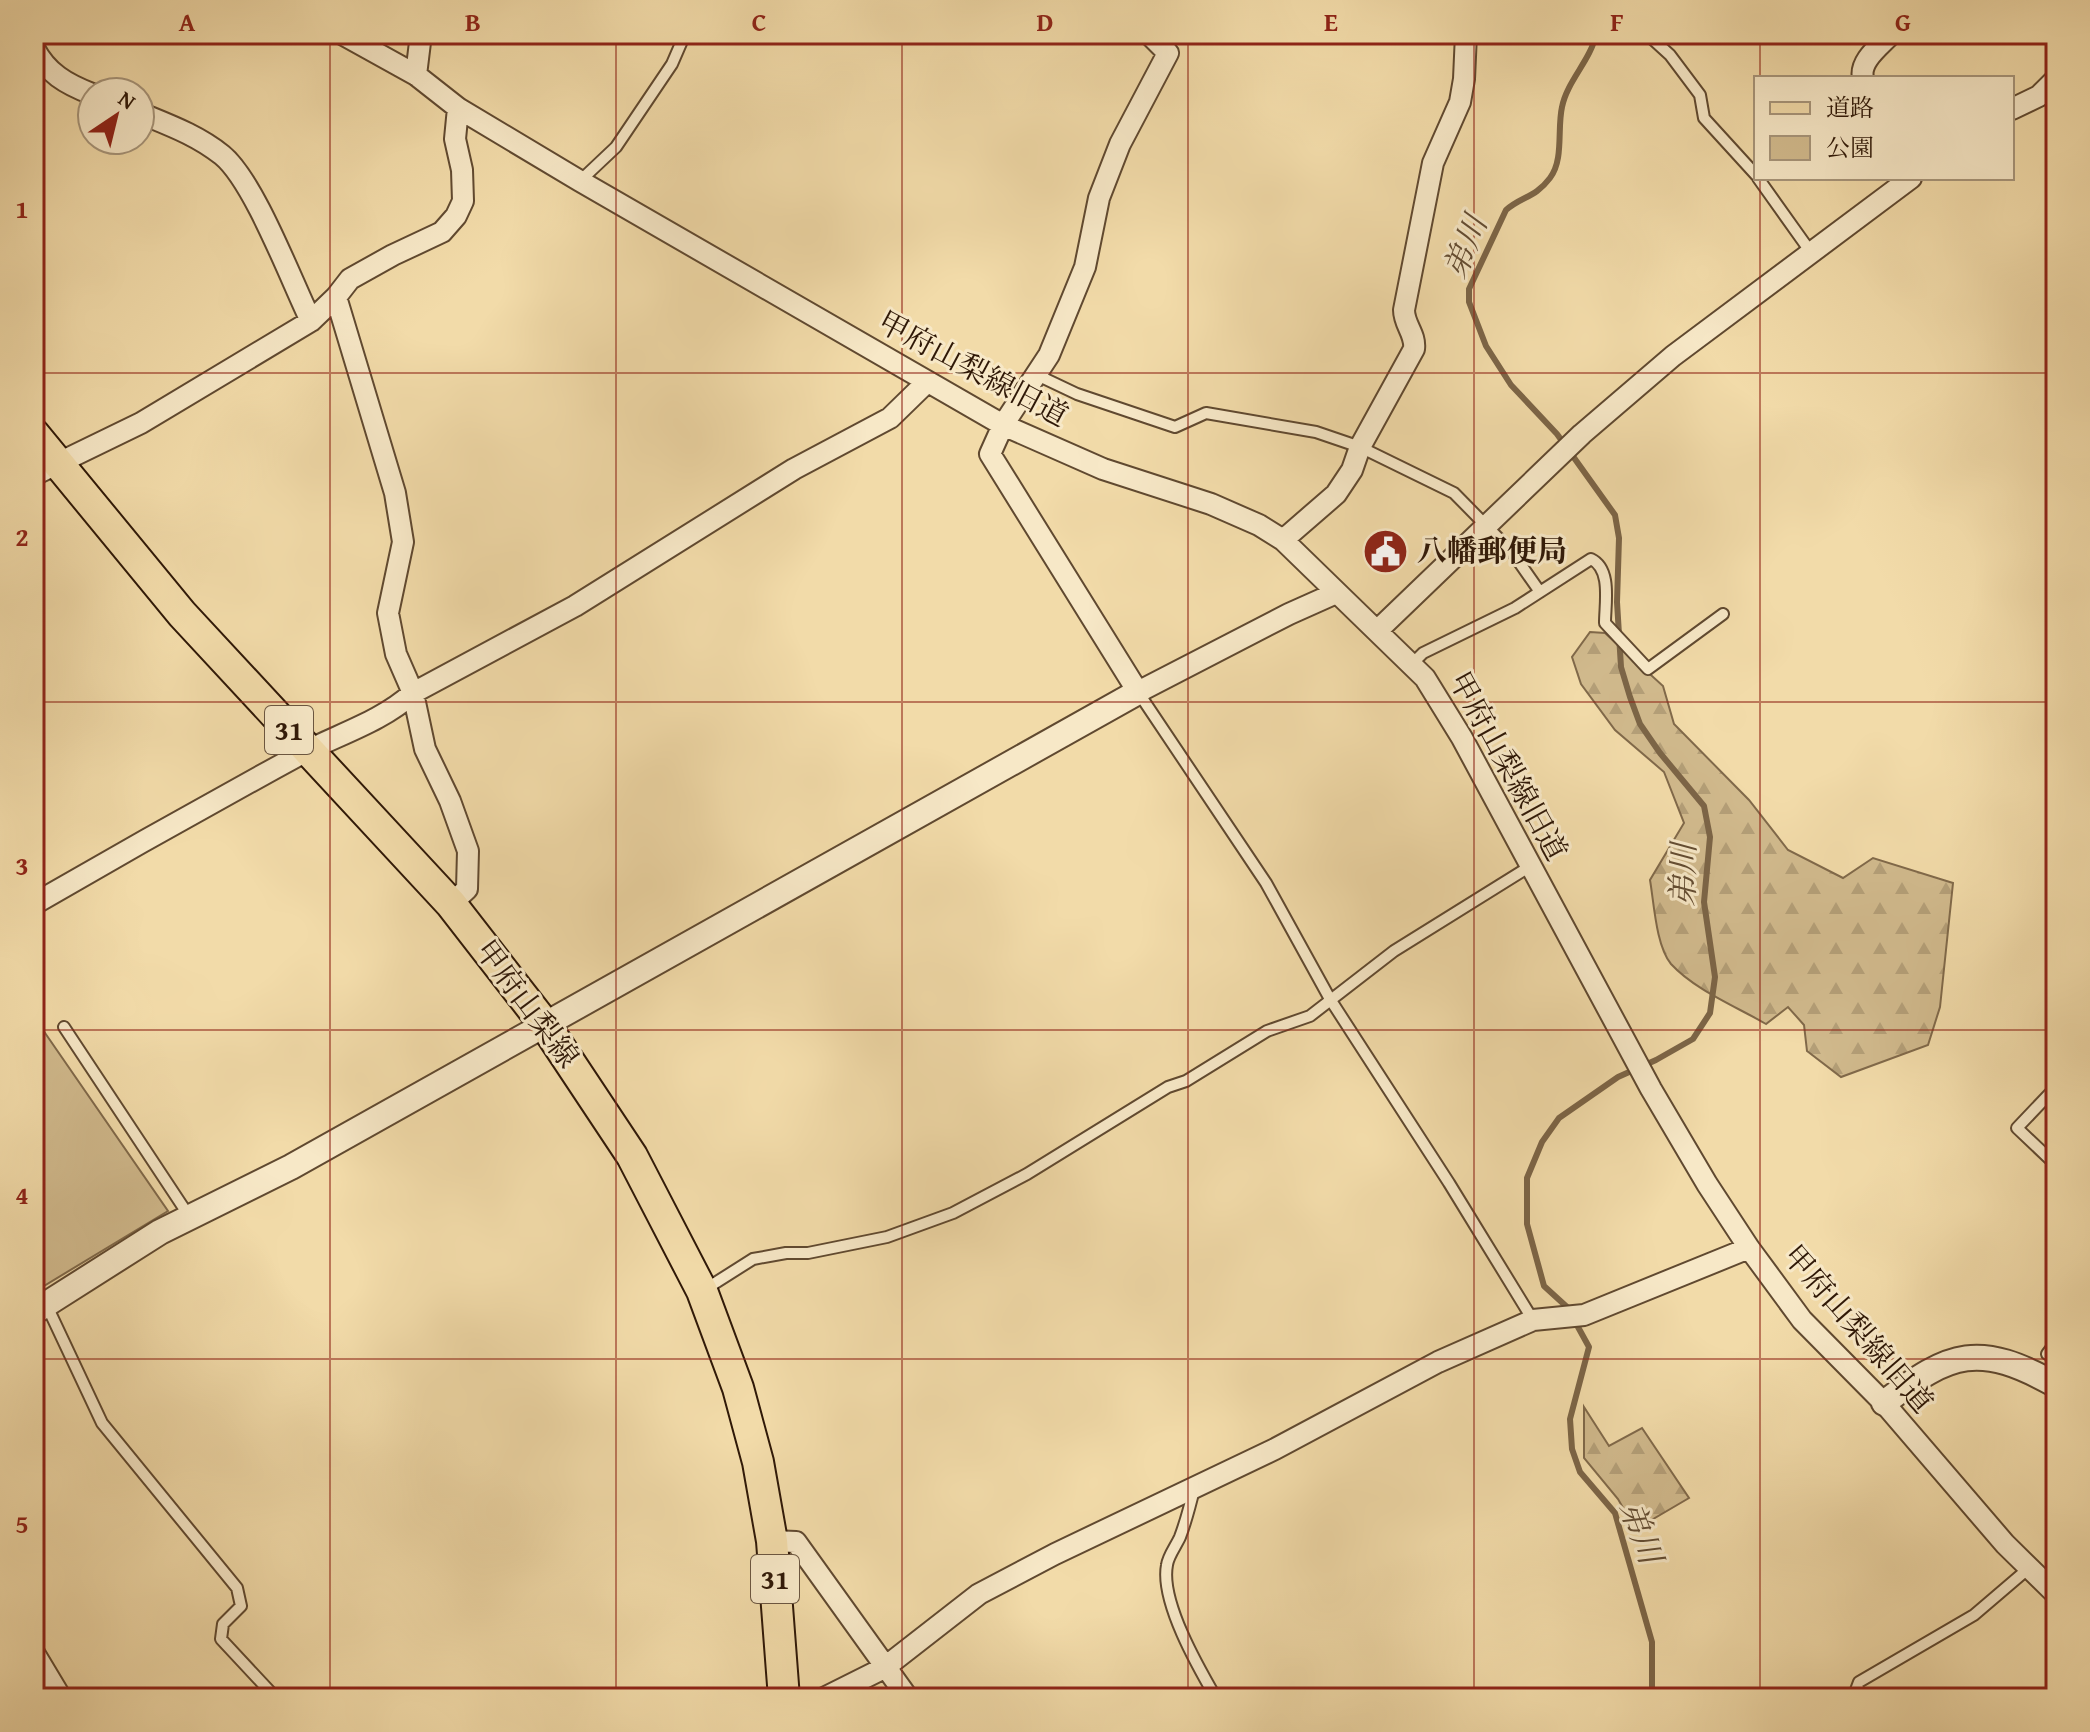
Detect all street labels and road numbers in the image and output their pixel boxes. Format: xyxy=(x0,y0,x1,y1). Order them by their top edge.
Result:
street label: 甲府山梨線旧道 xyxy=(870,299,1077,437)
street label: 甲府山梨線旧道 xyxy=(1439,663,1579,868)
road number: 31 xyxy=(265,706,313,754)
street label: 甲府山梨線 xyxy=(465,930,591,1077)
street label: 甲府山梨線旧道 xyxy=(1773,1235,1944,1422)
road number: 31 xyxy=(751,1555,799,1603)

